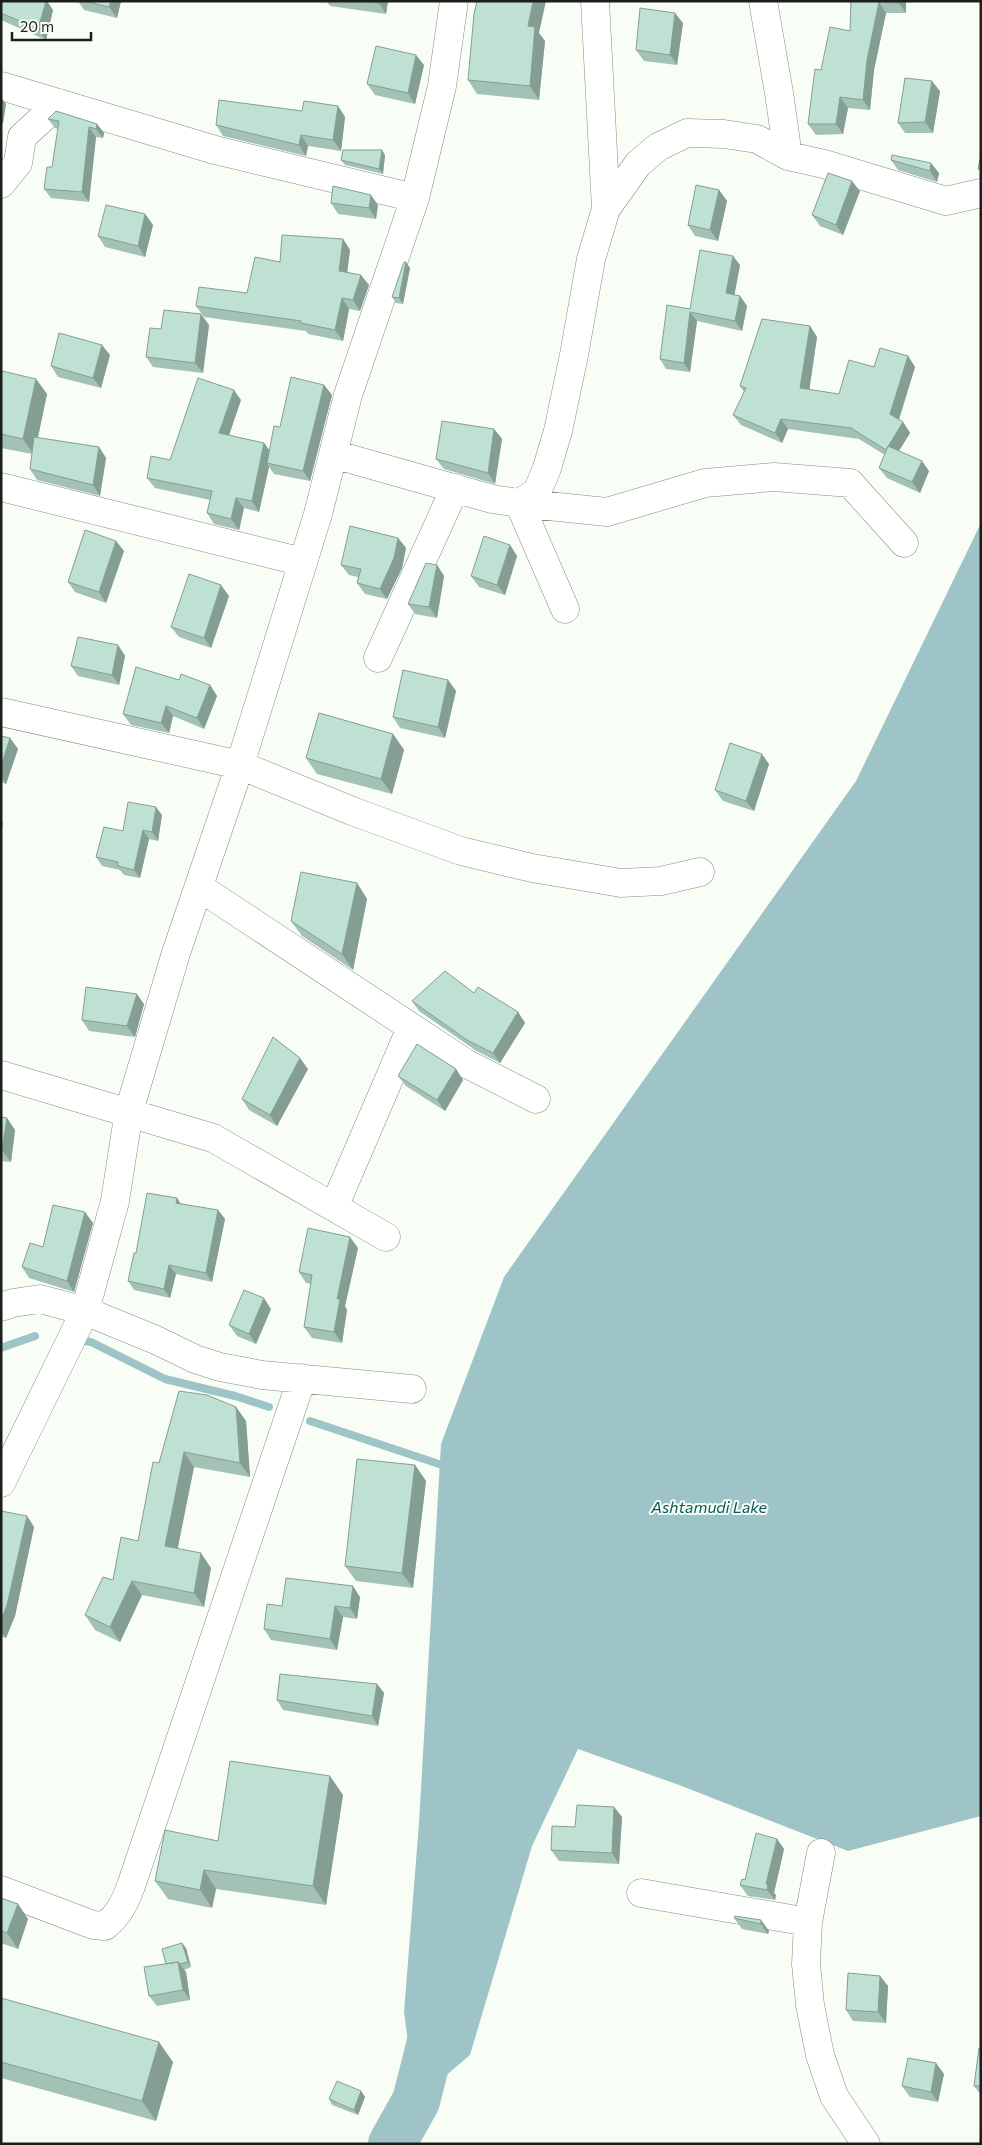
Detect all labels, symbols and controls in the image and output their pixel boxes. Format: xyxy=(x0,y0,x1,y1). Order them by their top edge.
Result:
scale bar xyxy=(12,10,91,42)
text: 20 m xyxy=(20,17,54,35)
water label: Ashtamudi Lake xyxy=(650,1497,768,1516)

